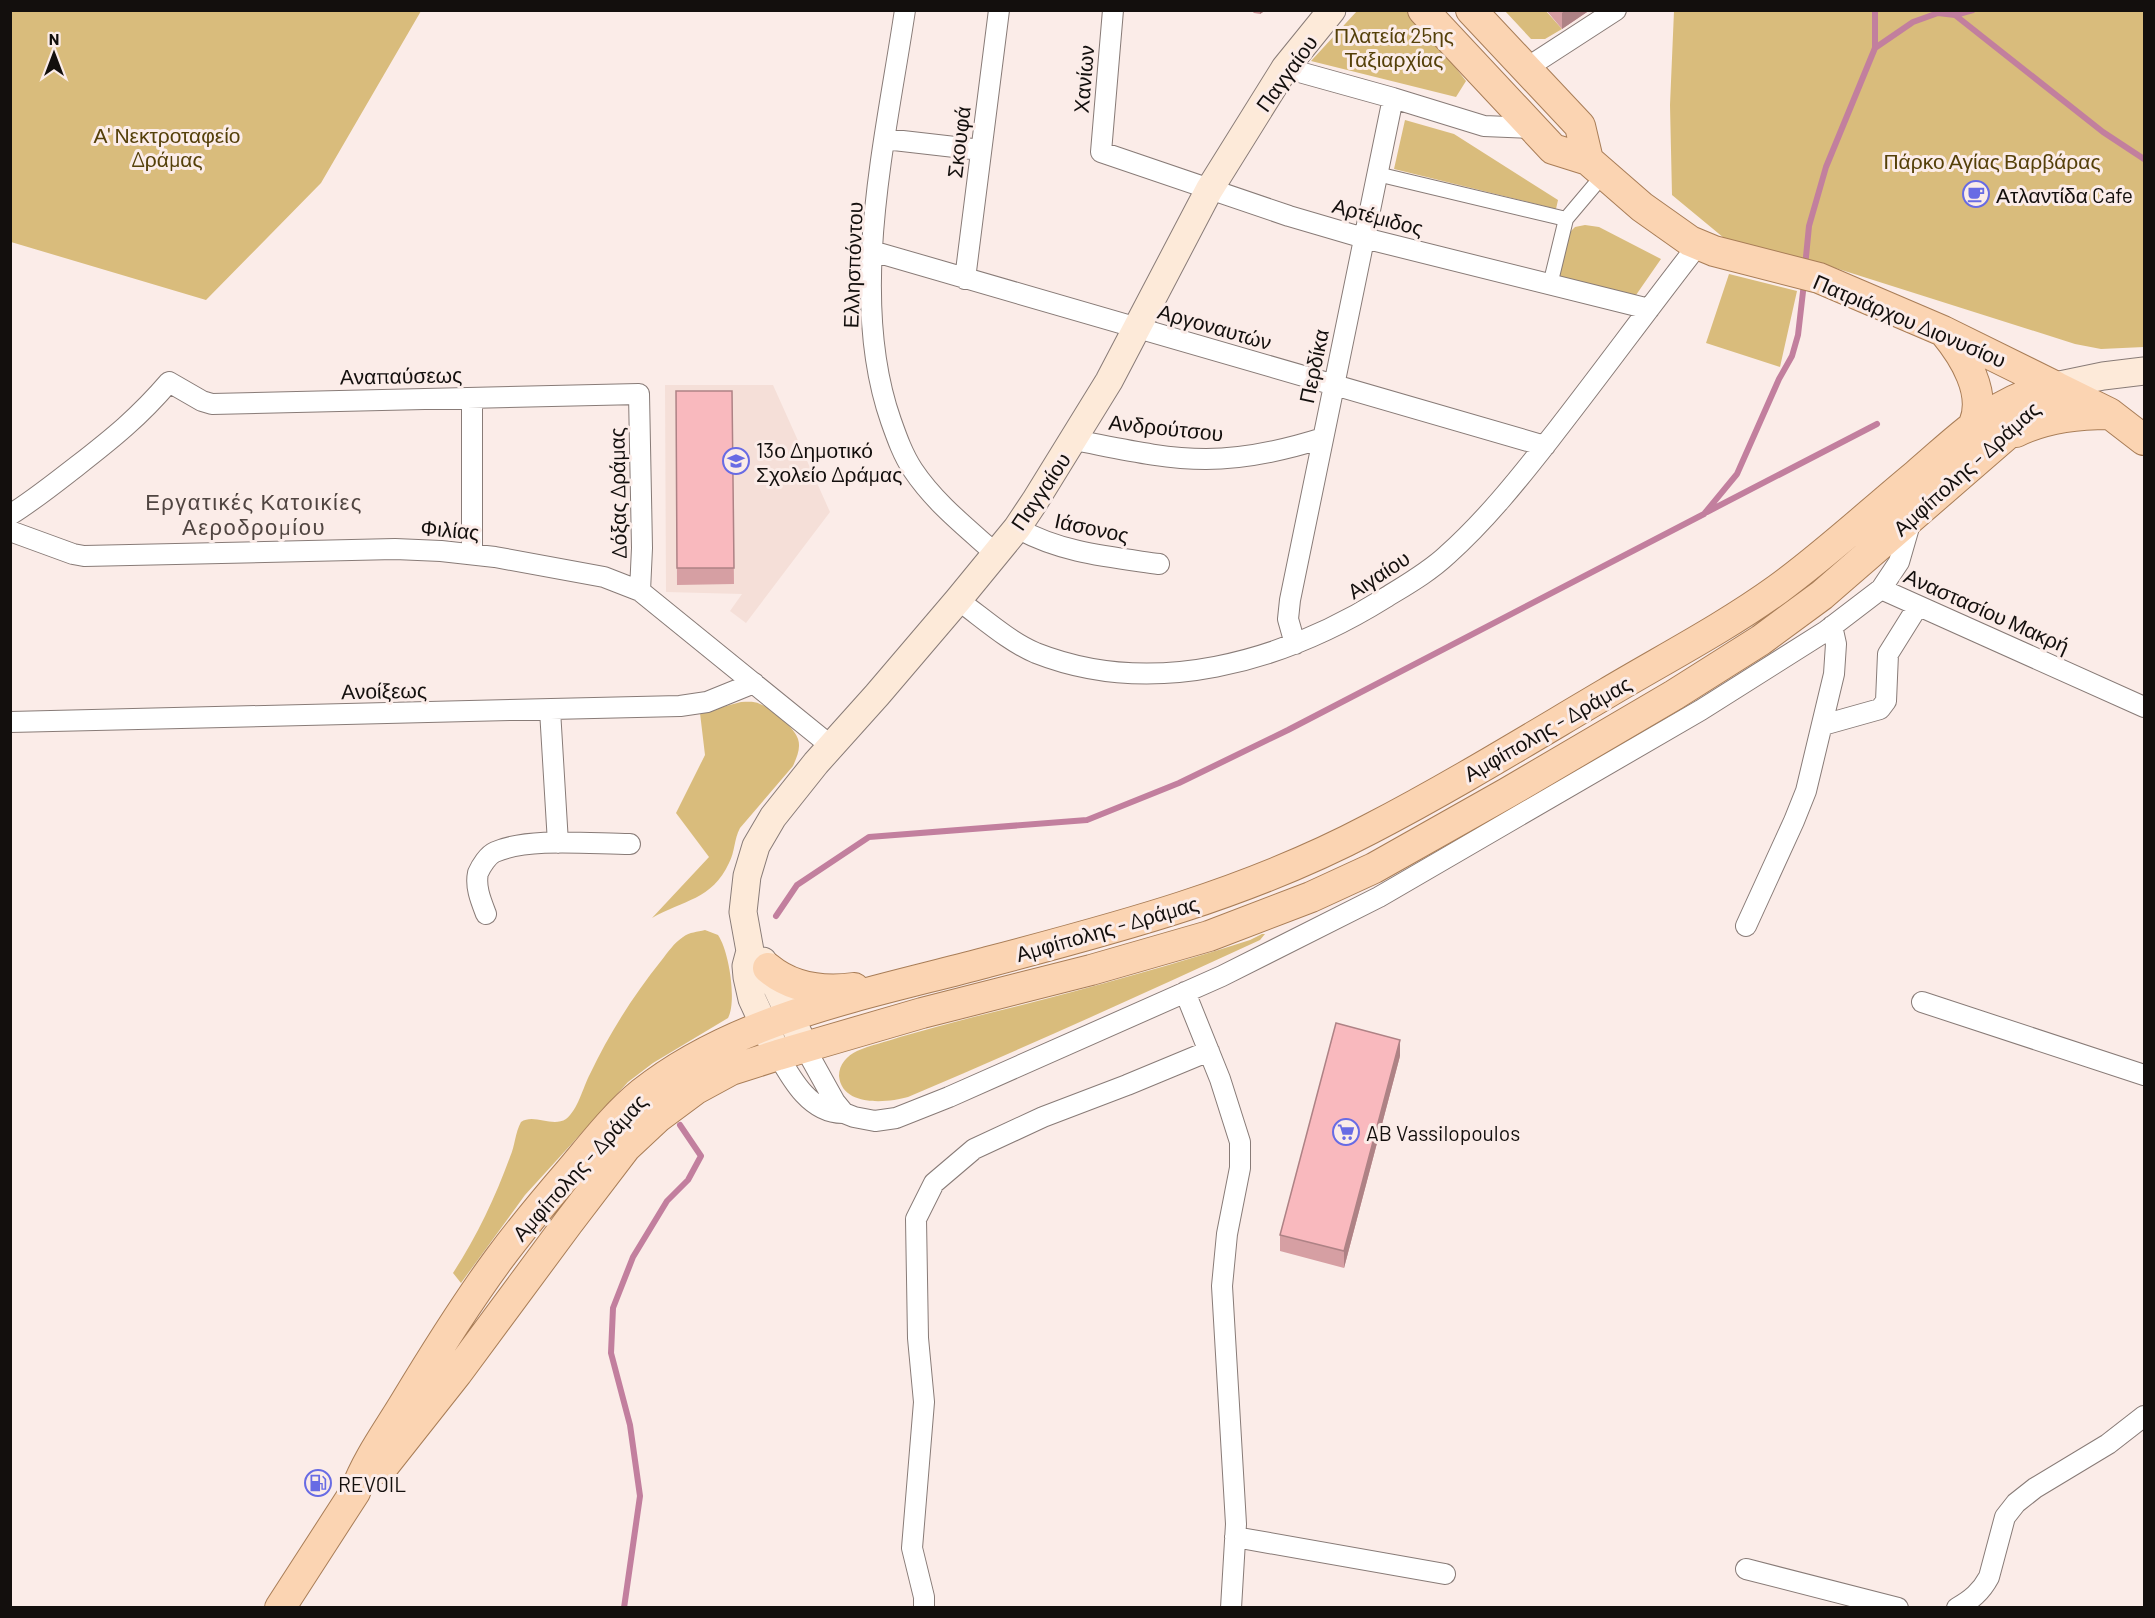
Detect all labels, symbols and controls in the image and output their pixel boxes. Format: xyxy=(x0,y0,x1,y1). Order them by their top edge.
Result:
park label: Πλατεία 25ης Ταξιαρχίας xyxy=(1334,22,1454,71)
north arrow xyxy=(24,24,84,84)
text: N xyxy=(49,29,59,48)
street label: Παγγαίου xyxy=(1250,30,1322,116)
street label: Χανίων xyxy=(1068,44,1098,114)
street label: Σκουφά xyxy=(941,105,975,179)
park label: Α' Νεκτροταφείο Δράμας xyxy=(93,122,241,171)
park label: Πάρκο Αγίας Βαρβάρας xyxy=(1883,148,2101,173)
cafe icon: Ατλαντίδα Cafe xyxy=(1961,179,1991,209)
place label: Ατλαντίδα Cafe xyxy=(1996,182,2133,207)
street label: Αρτέμιδος xyxy=(1330,192,1426,240)
street label: Ελλησπόντου xyxy=(837,201,867,329)
street label: Πατριάρχου Διονυσίου xyxy=(1810,268,2010,372)
street label: Αργοναυτών xyxy=(1155,298,1275,354)
street label: Περδίκα xyxy=(1293,327,1333,405)
street label: Αναπαύσεως xyxy=(340,361,462,389)
street label: Αμφίπολης - Δράμας xyxy=(1887,396,2045,540)
street label: Ανδρούτσου xyxy=(1107,409,1225,445)
street label: Δόξας Δράμας xyxy=(603,427,631,559)
place label: 13ο Δημοτικό Σχολείο Δράμας xyxy=(756,437,902,486)
school or university icon: 13ο Δημοτικό Σχολείο Δράμας xyxy=(721,446,751,476)
street label: Παγγαίου xyxy=(1005,447,1075,535)
district label: Εργατικές Κατοικίες Αεροδρομίου xyxy=(145,488,363,540)
street label: Ιάσονος xyxy=(1053,507,1131,547)
street label: Φιλίας xyxy=(420,514,480,544)
street label: Αιγαίου xyxy=(1342,545,1414,603)
street label: Αναστασίου Μακρή xyxy=(1901,562,2073,658)
street label: Αμφίπολης - Δράμας xyxy=(1459,670,1635,786)
street label: Ανοίξεως xyxy=(341,677,427,703)
street label: Αμφίπολης - Δράμας xyxy=(1013,890,1201,966)
street label: Αμφίπολης - Δράμας xyxy=(507,1088,651,1246)
supermarket icon: AB Vassilopoulos xyxy=(1331,1117,1361,1147)
place label: AB Vassilopoulos xyxy=(1366,1120,1520,1145)
fuel station icon: REVOIL xyxy=(303,1468,333,1498)
place label: REVOIL xyxy=(338,1471,406,1496)

